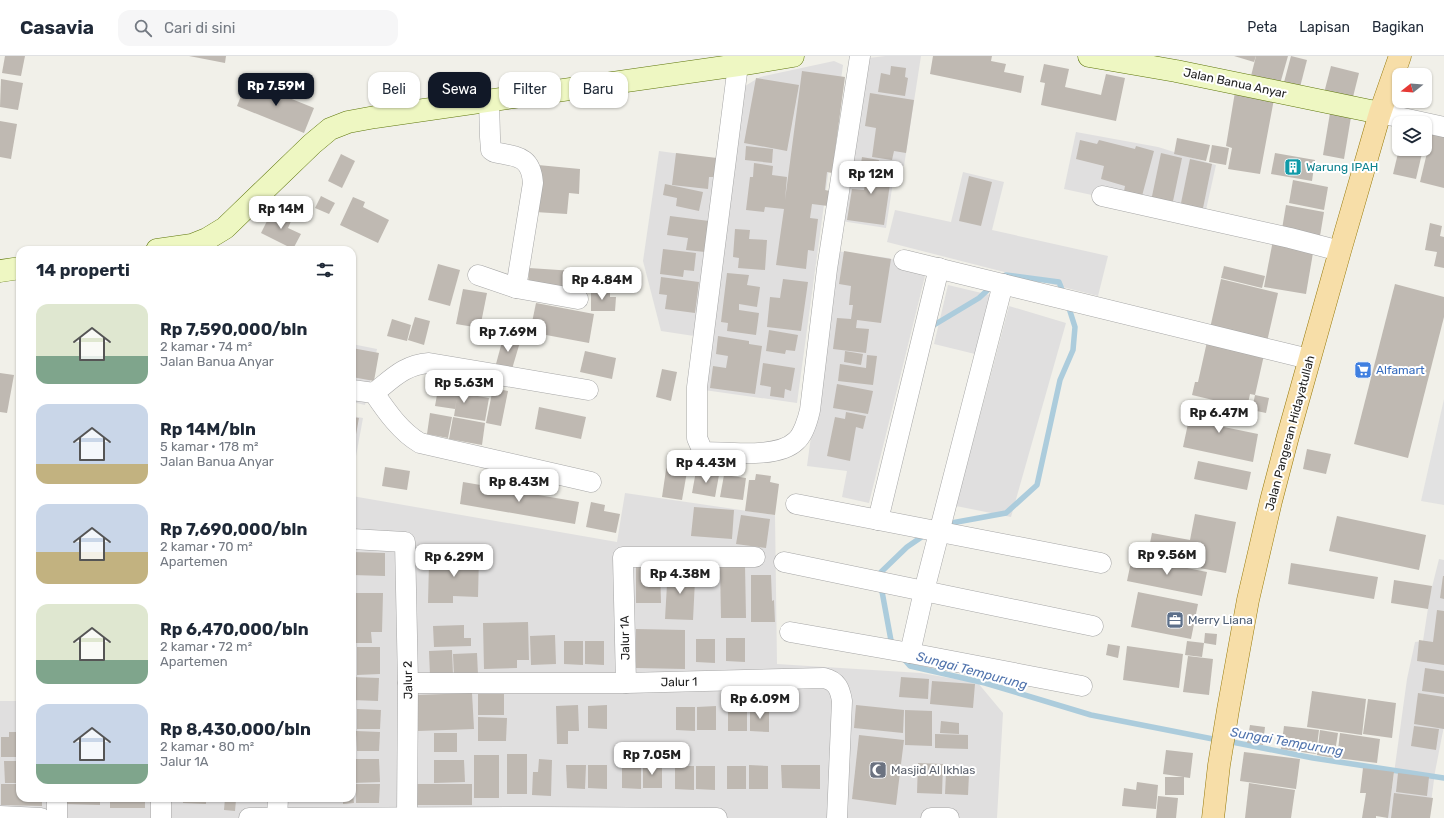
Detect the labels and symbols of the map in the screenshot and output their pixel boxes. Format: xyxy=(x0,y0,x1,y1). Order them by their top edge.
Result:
street label: Jalan Banua Anyar xyxy=(1182,65,1288,101)
north arrow xyxy=(1392,68,1432,108)
pin: Rp 7.59M xyxy=(235,73,317,107)
building icon: Warung IPAH xyxy=(1283,157,1303,177)
place label: Warung IPAH xyxy=(1306,160,1378,174)
pin: Rp 12M xyxy=(838,161,904,195)
pin: Rp 14M xyxy=(248,196,314,230)
pin: Rp 4.84M xyxy=(561,267,643,301)
pin: Rp 7.69M xyxy=(467,319,549,353)
street label: Jalan Pangeran Hidayatullah xyxy=(1262,354,1318,512)
supermarket icon: Alfamart xyxy=(1353,360,1373,380)
place label: Alfamart xyxy=(1376,363,1425,377)
pin: Rp 5.63M xyxy=(423,370,505,404)
pin: Rp 6.47M xyxy=(1178,400,1260,434)
pin: Rp 4.43M xyxy=(665,450,747,484)
pin: Rp 8.43M xyxy=(478,469,560,503)
pin: Rp 9.56M xyxy=(1126,542,1208,576)
pin: Rp 6.29M xyxy=(413,544,495,578)
pin: Rp 4.38M xyxy=(639,561,721,595)
office icon: Merry Liana xyxy=(1165,610,1185,630)
place label: Merry Liana xyxy=(1188,613,1253,627)
street label: Jalur 1A xyxy=(618,616,632,660)
water label: Sungai Tempurung xyxy=(914,648,1029,694)
street label: Jalur 2 xyxy=(401,661,415,699)
street label: Jalur 1 xyxy=(661,675,697,689)
pin: Rp 6.09M xyxy=(719,686,801,720)
water label: Sungai Tempurung xyxy=(1229,724,1345,760)
pin: Rp 7.05M xyxy=(611,742,693,776)
mosque icon: Masjid Al Ikhlas xyxy=(868,760,888,780)
place label: Masjid Al Ikhlas xyxy=(891,763,975,777)

